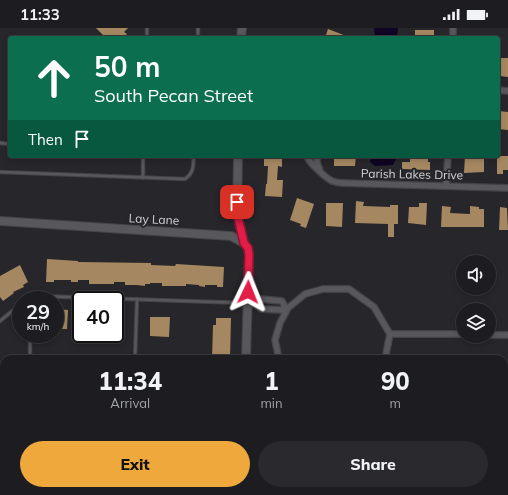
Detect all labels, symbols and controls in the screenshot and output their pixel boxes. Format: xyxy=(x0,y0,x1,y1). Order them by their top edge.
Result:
text: 11:33 xyxy=(20,5,60,24)
text: 50 m xyxy=(94,49,160,84)
icon: ahead xyxy=(28,52,80,104)
text: South Pecan Street xyxy=(94,84,253,107)
icon: arrive xyxy=(71,128,93,150)
text: Then xyxy=(28,130,63,149)
street label: Parish Lakes Drive xyxy=(361,166,463,182)
pin xyxy=(220,185,254,219)
icon: arrive xyxy=(226,191,248,213)
street label: Lay Lane xyxy=(128,210,180,228)
map controls xyxy=(456,255,496,343)
button: sound xyxy=(456,255,496,295)
position arrow xyxy=(227,271,269,313)
speed limit sign: 40 xyxy=(72,291,124,343)
text: 29 xyxy=(26,299,50,324)
button: layers xyxy=(456,303,496,343)
text: km/h xyxy=(27,320,49,333)
text: 11:34 xyxy=(98,366,162,396)
text: 1 xyxy=(264,366,279,396)
text: 90 xyxy=(381,366,410,396)
text: Arrival xyxy=(110,395,150,411)
text: min xyxy=(260,395,283,411)
text: m xyxy=(390,395,401,411)
button: Exit xyxy=(20,441,250,487)
button: Share xyxy=(258,441,488,487)

